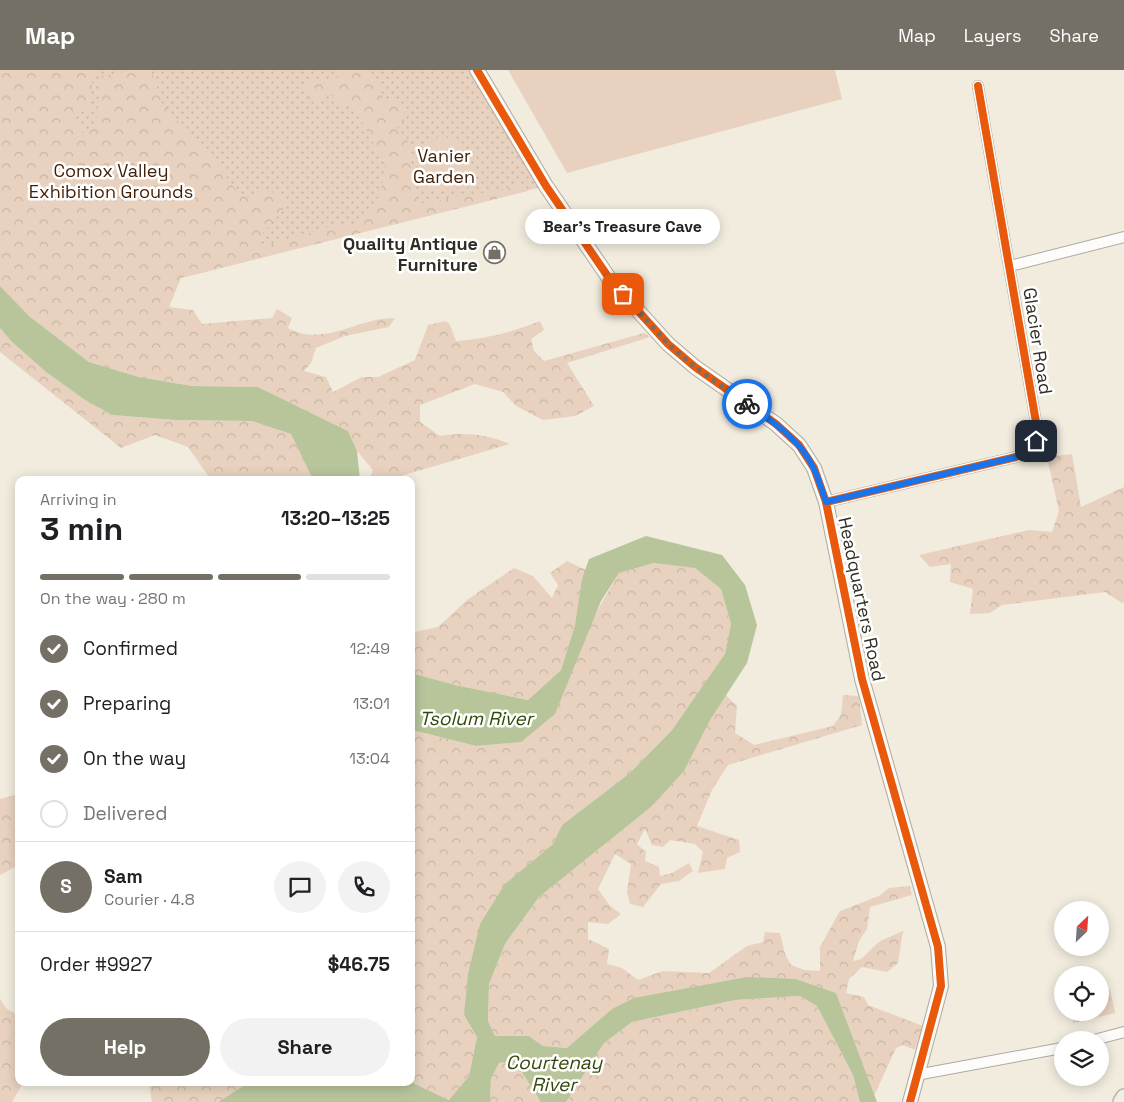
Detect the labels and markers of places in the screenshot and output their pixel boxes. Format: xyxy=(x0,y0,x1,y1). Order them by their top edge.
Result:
callout: Bear's Treasure Cave xyxy=(526,209,720,244)
place label: Quality Antique Furniture xyxy=(343,232,478,276)
shop icon: Quality Antique Furniture xyxy=(482,241,506,265)
pin xyxy=(602,273,644,315)
pin xyxy=(1015,420,1057,462)

